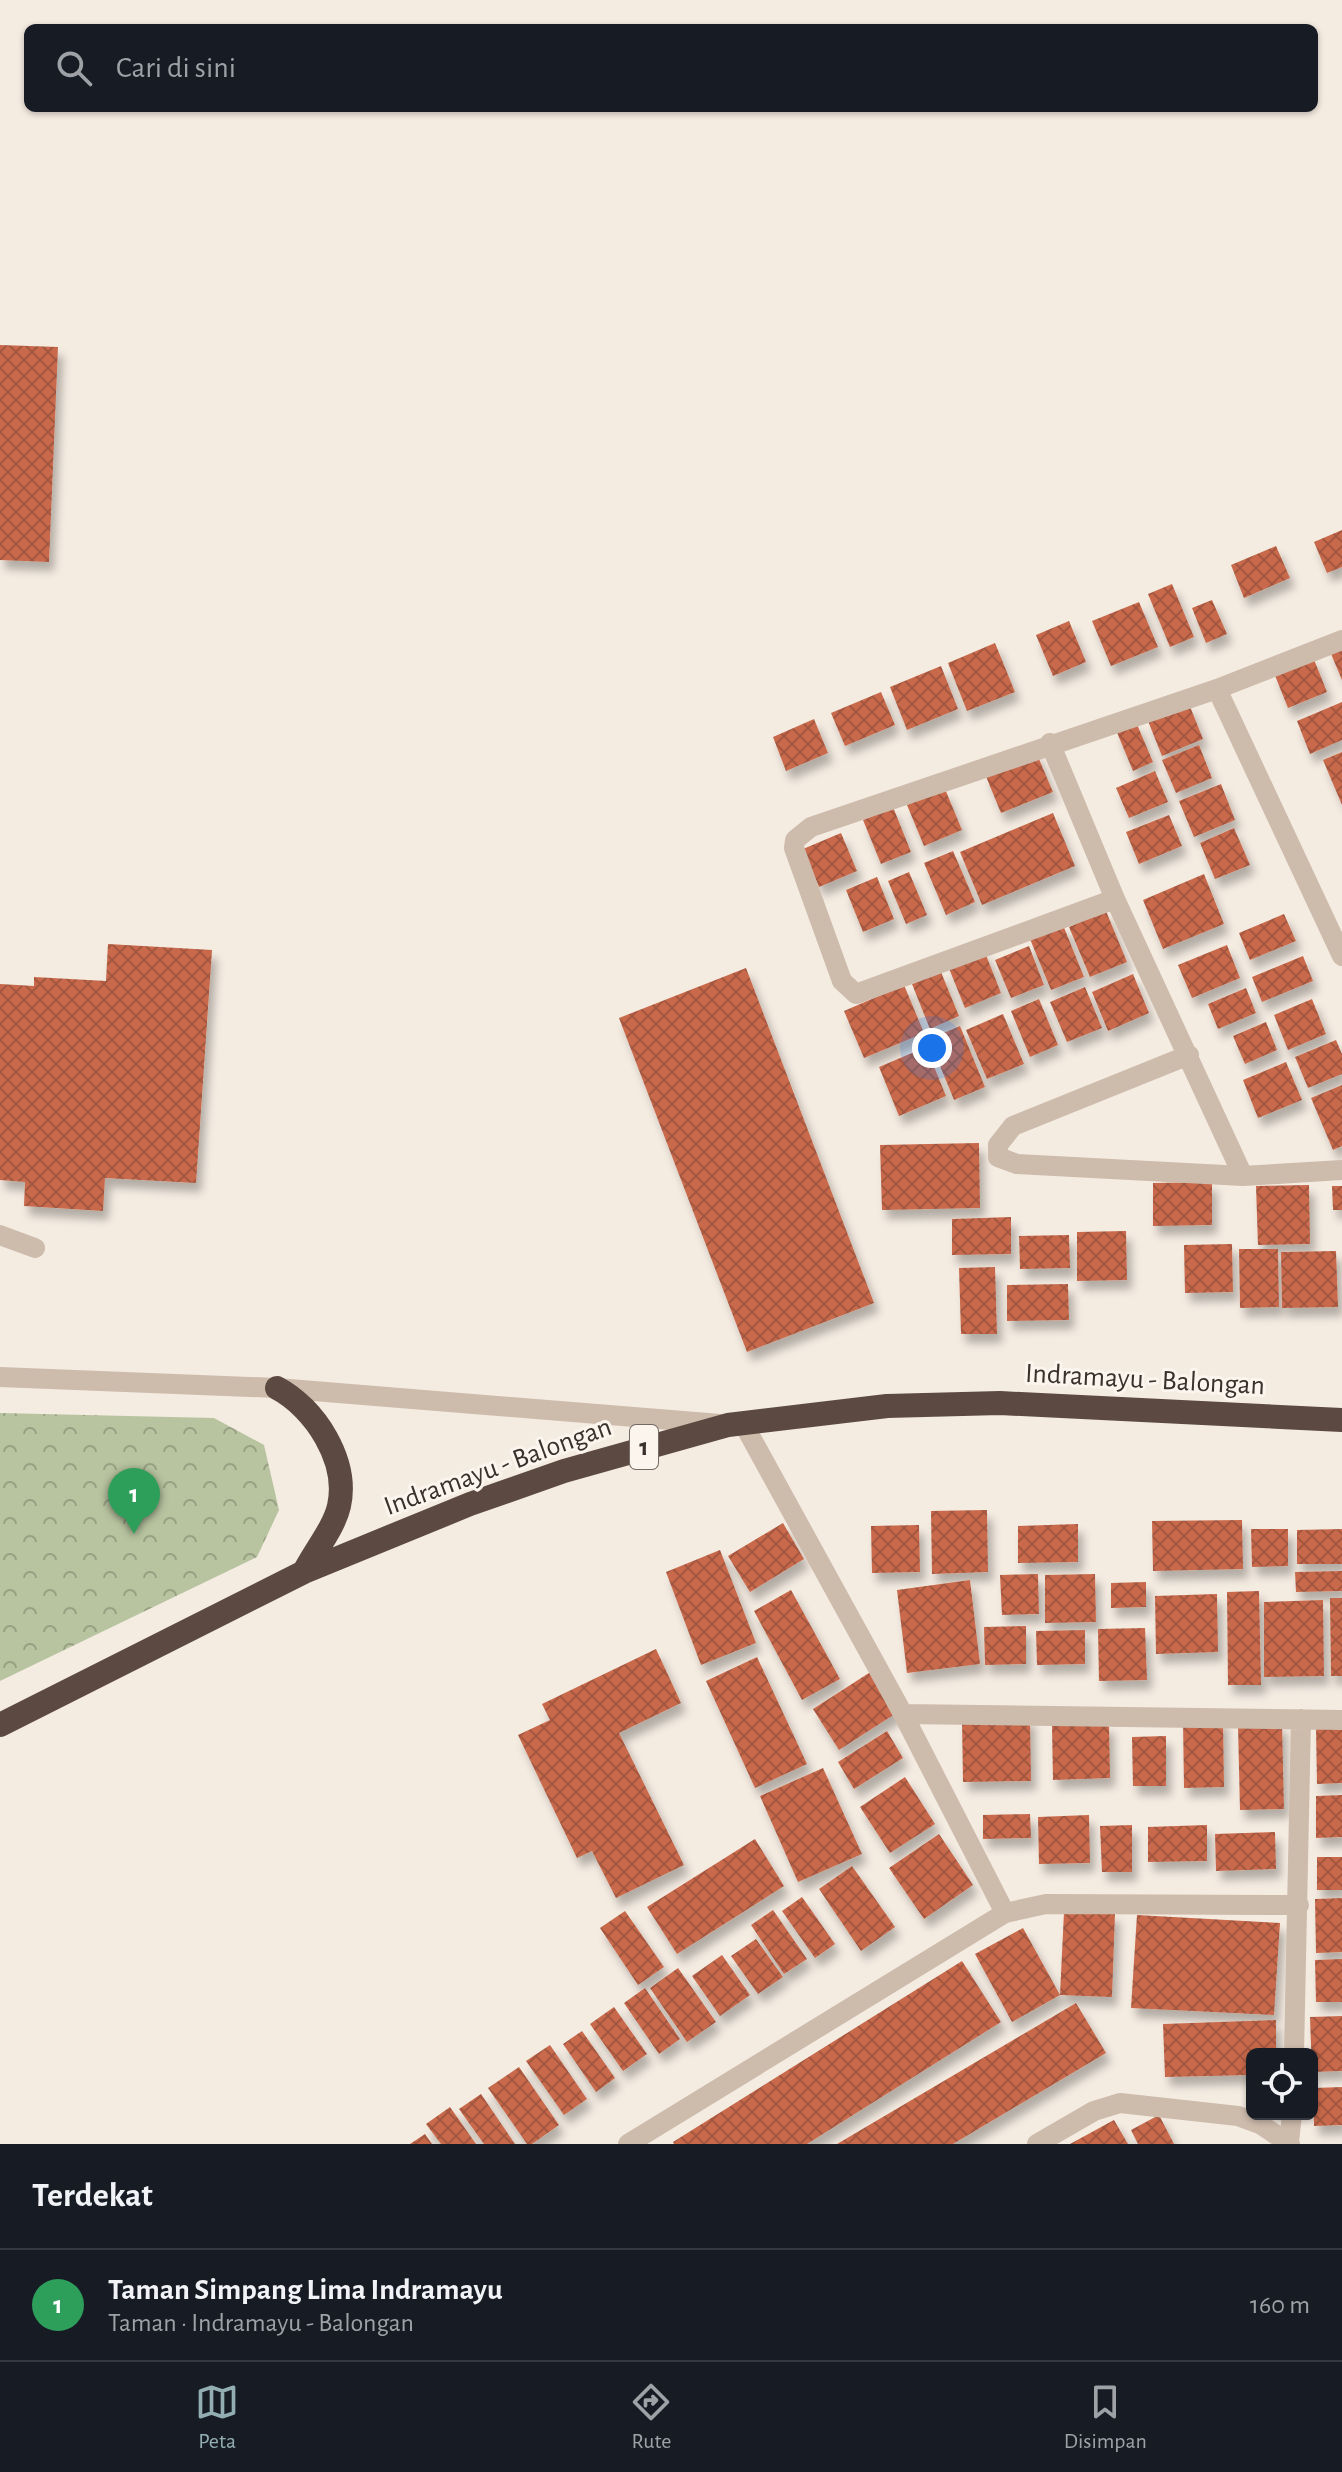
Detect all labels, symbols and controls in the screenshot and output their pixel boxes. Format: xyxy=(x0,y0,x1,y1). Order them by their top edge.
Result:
search box xyxy=(24,24,1318,112)
icon: search xyxy=(52,46,96,90)
text: Cari di sini xyxy=(116,53,236,83)
your location xyxy=(912,1028,952,1068)
street label: Indramayu - Balongan xyxy=(1025,1360,1265,1400)
street label: Indramayu - Balongan xyxy=(381,1413,615,1521)
road number: 1 xyxy=(630,1425,658,1469)
pin: 1 xyxy=(108,1468,160,1534)
map controls xyxy=(1246,2048,1318,2120)
button: locate xyxy=(1246,2048,1318,2120)
text: Terdekat xyxy=(32,2179,153,2213)
text: Taman Simpang Lima Indramayu xyxy=(108,2275,503,2305)
text: 1 xyxy=(53,2292,63,2318)
text: 160 m xyxy=(1250,2292,1310,2318)
text: Taman · Indramayu - Balongan xyxy=(108,2310,414,2336)
tab: Peta xyxy=(195,2380,239,2454)
tab: Rute xyxy=(629,2380,673,2454)
tab: Disimpan xyxy=(1064,2380,1147,2454)

